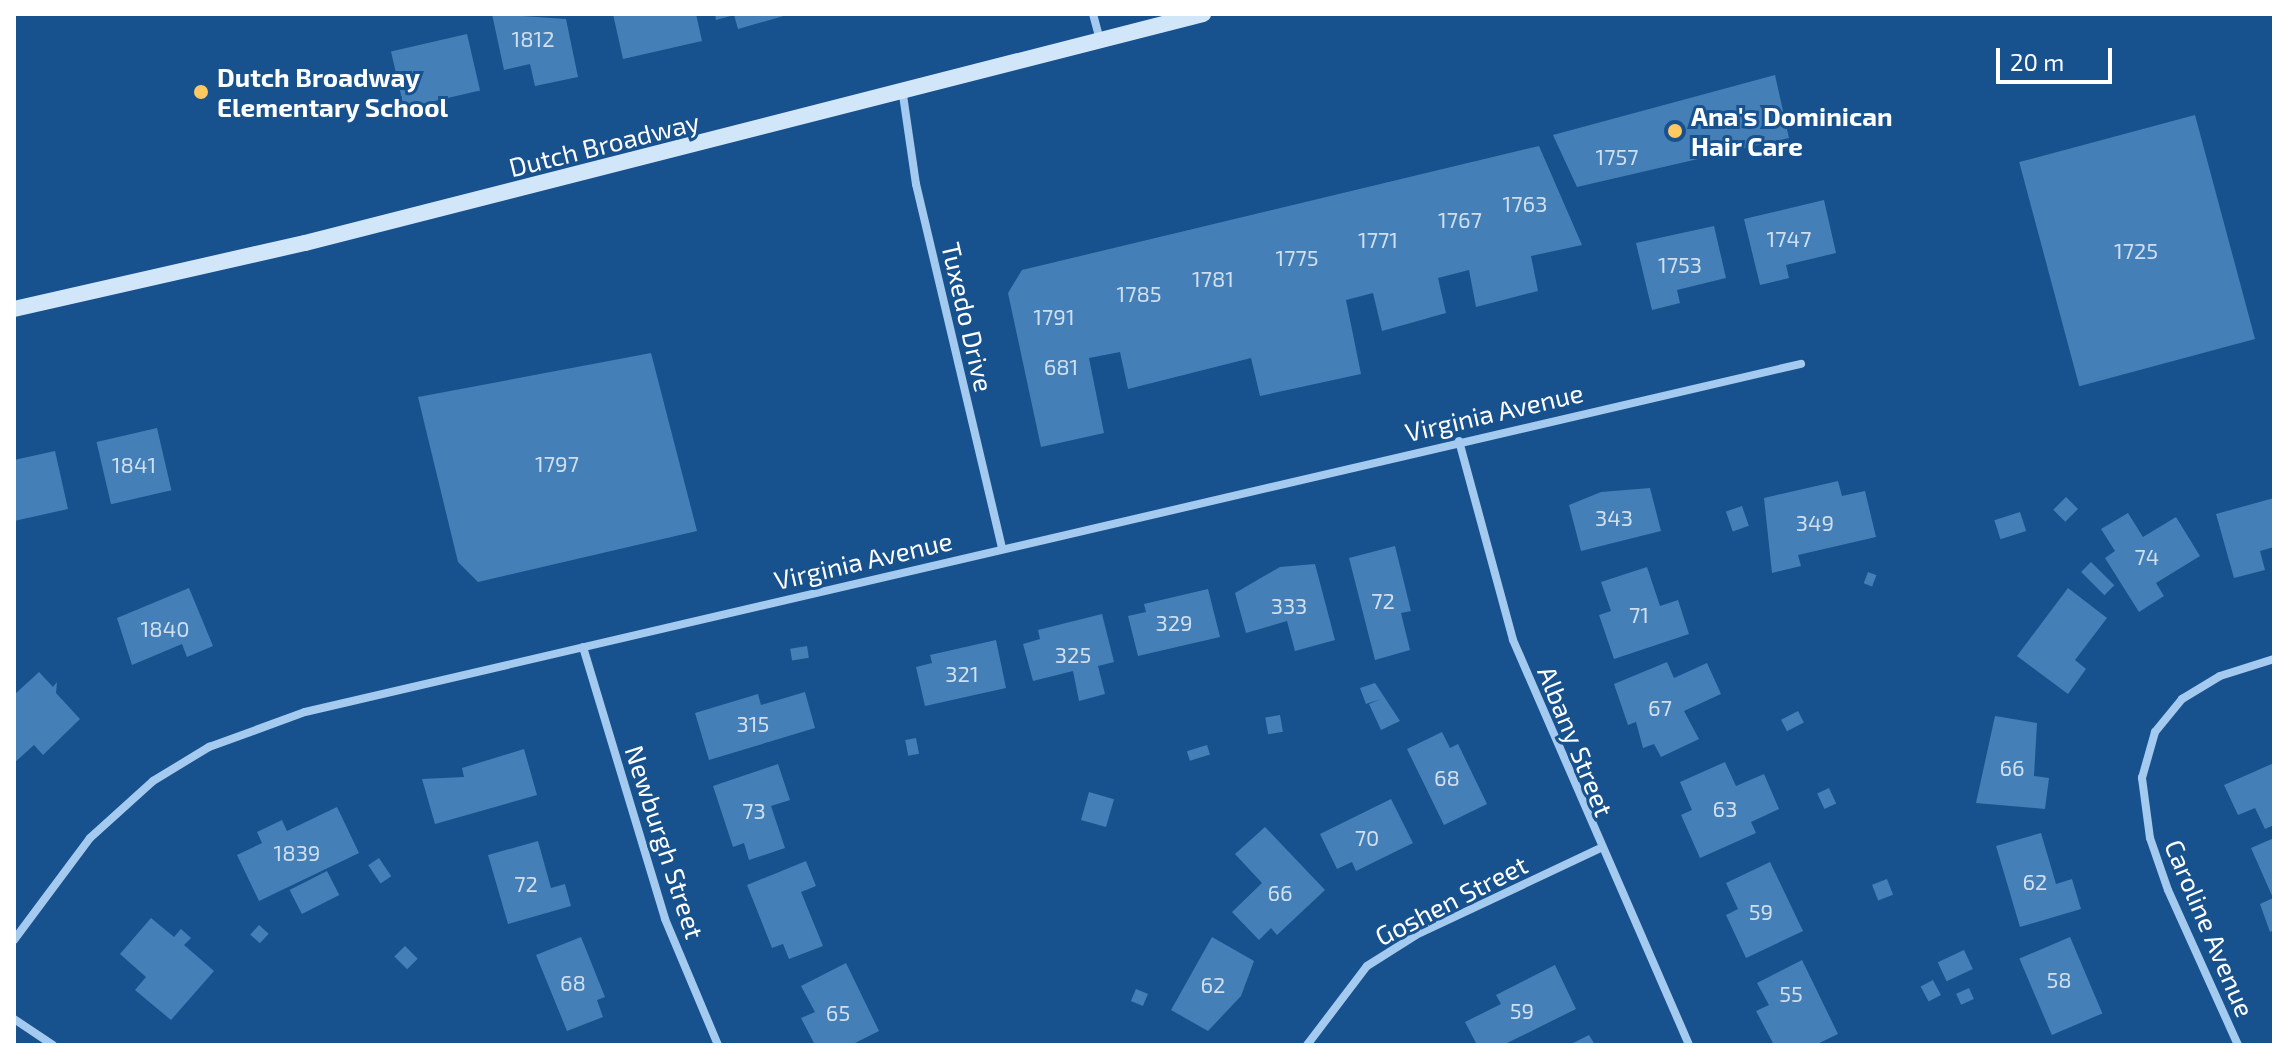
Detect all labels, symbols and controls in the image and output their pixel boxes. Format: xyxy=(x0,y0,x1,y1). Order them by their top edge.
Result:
house number: 1812 xyxy=(511,26,555,52)
scale bar xyxy=(2000,32,2116,82)
text: 20 m xyxy=(2010,47,2064,76)
place label: Dutch Broadway Elementary School xyxy=(217,61,449,122)
marker: Dutch Broadway Elementary School xyxy=(192,83,210,101)
place label: Ana's Dominican Hair Care xyxy=(1691,100,1893,162)
street label: Dutch Broadway xyxy=(506,105,702,183)
marker: Ana's Dominican Hair Care xyxy=(1666,122,1684,140)
house number: 1757 xyxy=(1595,144,1639,170)
house number: 1763 xyxy=(1503,191,1547,217)
house number: 1767 xyxy=(1438,207,1482,233)
house number: 1747 xyxy=(1767,226,1811,252)
house number: 1771 xyxy=(1358,227,1398,253)
house number: 1725 xyxy=(2114,238,2158,264)
street label: Tuxedo Drive xyxy=(936,239,1000,395)
house number: 1775 xyxy=(1275,245,1319,271)
house number: 1753 xyxy=(1658,252,1702,278)
house number: 1781 xyxy=(1192,266,1234,292)
house number: 1785 xyxy=(1116,281,1162,307)
house number: 1791 xyxy=(1033,304,1075,330)
house number: 681 xyxy=(1044,354,1078,380)
street label: Virginia Avenue xyxy=(1402,376,1586,448)
house number: 1797 xyxy=(535,451,579,477)
house number: 1841 xyxy=(112,452,156,478)
house number: 343 xyxy=(1595,505,1633,531)
house number: 349 xyxy=(1796,510,1834,536)
street label: Virginia Avenue xyxy=(771,524,955,596)
house number: 74 xyxy=(2135,544,2159,570)
house number: 72 xyxy=(1371,588,1395,614)
house number: 333 xyxy=(1271,593,1307,619)
house number: 71 xyxy=(1629,602,1649,628)
house number: 329 xyxy=(1155,610,1193,636)
house number: 1840 xyxy=(141,616,189,642)
house number: 325 xyxy=(1055,642,1091,668)
house number: 321 xyxy=(945,661,979,687)
street label: Albany Street xyxy=(1532,661,1620,821)
house number: 67 xyxy=(1648,695,1672,721)
house number: 315 xyxy=(737,711,769,737)
street label: Newburgh Street xyxy=(619,741,711,943)
house number: 66 xyxy=(1999,755,2025,781)
house number: 68 xyxy=(1434,765,1460,791)
house number: 63 xyxy=(1713,796,1737,822)
house number: 73 xyxy=(742,798,766,824)
house number: 70 xyxy=(1355,825,1379,851)
street label: Caroline Avenue xyxy=(2158,834,2262,1022)
house number: 1839 xyxy=(274,840,320,866)
street label: Goshen Street xyxy=(1370,848,1532,952)
house number: 62 xyxy=(2023,869,2047,895)
house number: 72 xyxy=(514,871,538,897)
house number: 66 xyxy=(1267,880,1293,906)
house number: 59 xyxy=(1749,899,1773,925)
house number: 58 xyxy=(2046,967,2072,993)
house number: 68 xyxy=(560,970,586,996)
house number: 62 xyxy=(1201,972,1225,998)
house number: 55 xyxy=(1779,981,1803,1007)
house number: 59 xyxy=(1510,998,1534,1024)
house number: 65 xyxy=(826,1000,850,1026)

